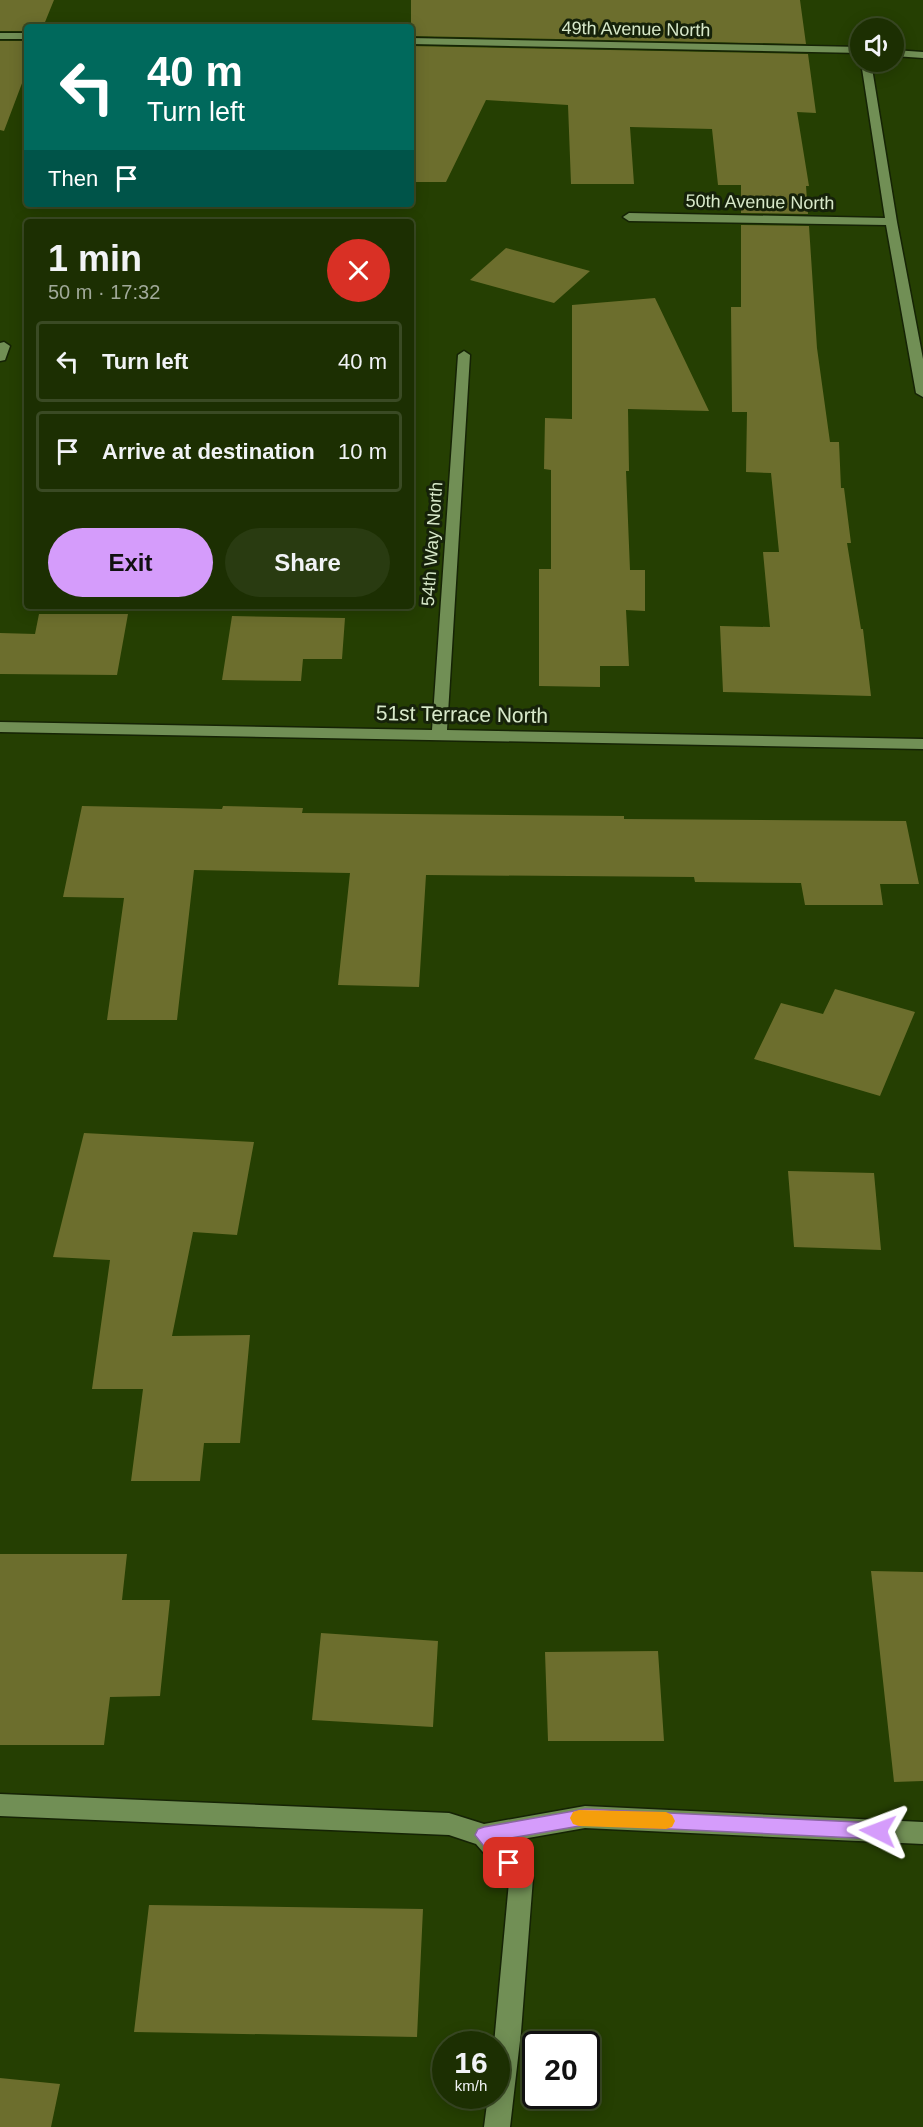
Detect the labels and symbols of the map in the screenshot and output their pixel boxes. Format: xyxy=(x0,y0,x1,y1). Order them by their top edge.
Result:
street label: 49th Avenue North xyxy=(561,18,711,40)
street label: 50th Avenue North xyxy=(685,191,835,213)
street label: 54th Way North xyxy=(418,481,446,607)
street label: 51st Terrace North xyxy=(376,701,548,727)
position arrow xyxy=(846,1799,910,1863)
pin xyxy=(483,1837,534,1888)
speed limit sign: 20 xyxy=(522,2031,600,2109)

